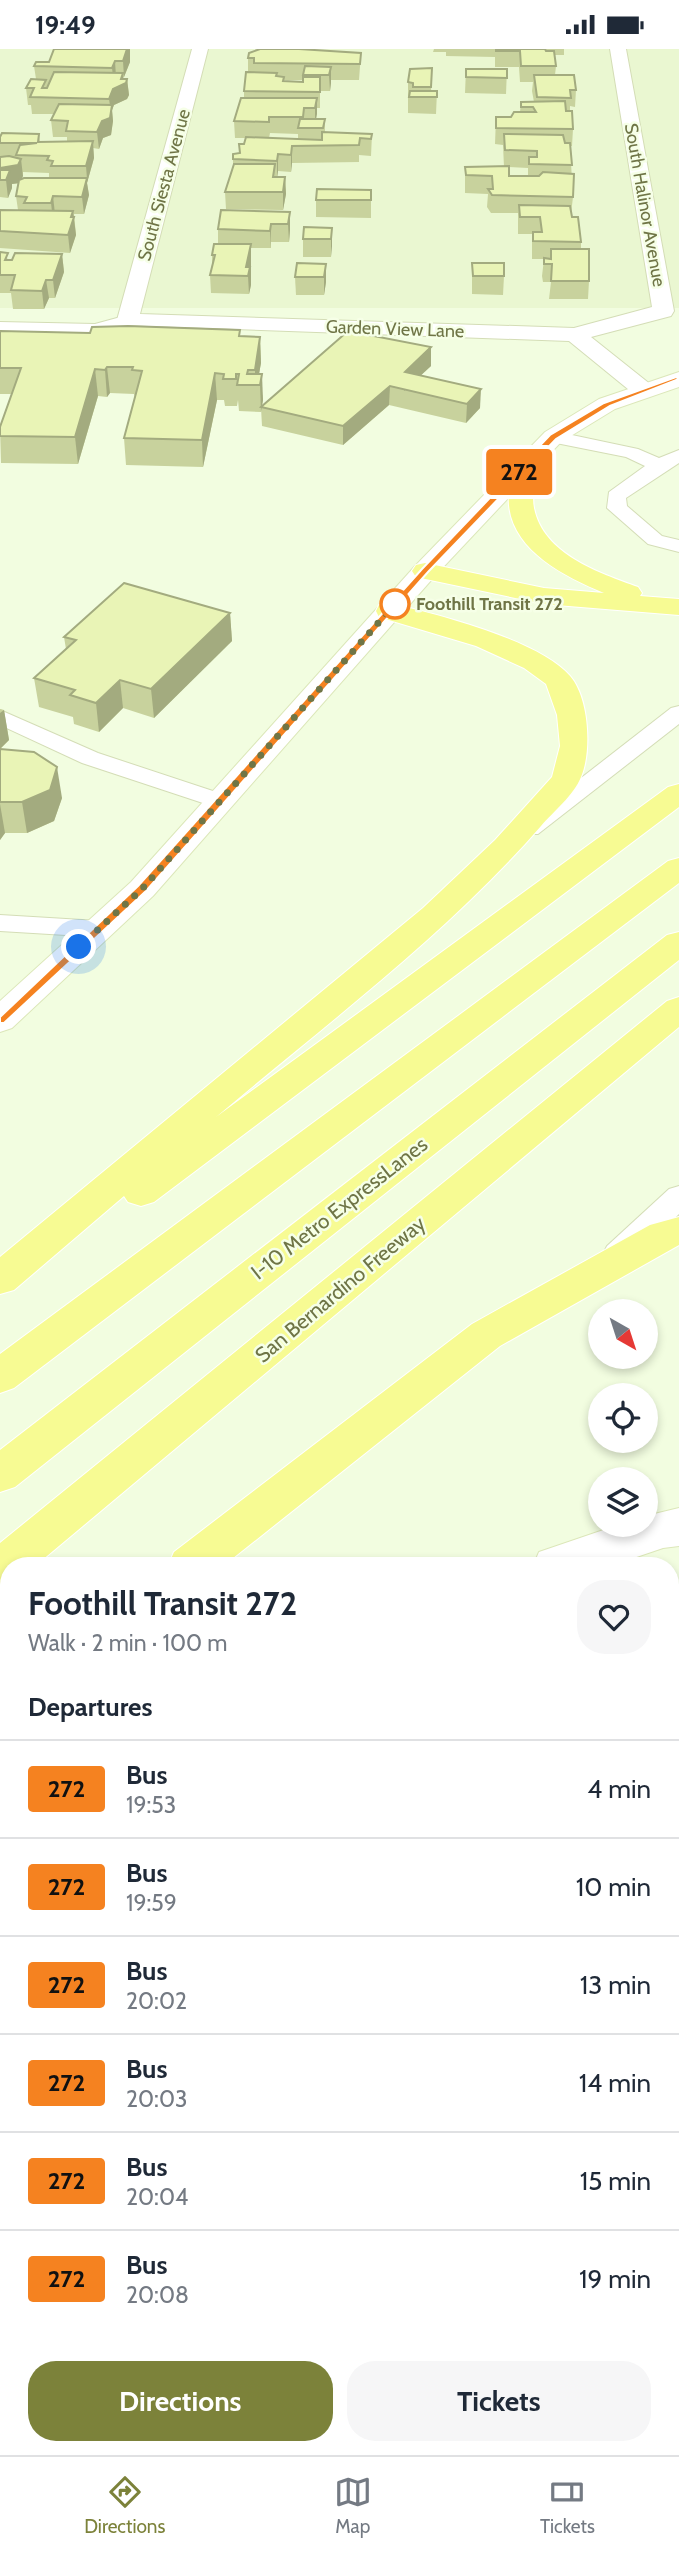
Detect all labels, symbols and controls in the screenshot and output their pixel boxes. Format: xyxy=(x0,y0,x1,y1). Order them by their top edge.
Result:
text: 19:49 xyxy=(35,9,96,41)
street label: South Siesta Avenue xyxy=(133,107,195,263)
street label: South Halinor Avenue xyxy=(620,121,670,289)
street label: Garden View Lane xyxy=(325,316,465,342)
line badge: 272 xyxy=(479,449,559,495)
text: 272 xyxy=(500,457,538,486)
marker: Foothill Transit 272 xyxy=(380,589,410,619)
place label: Foothill Transit 272 xyxy=(416,593,563,615)
your location xyxy=(61,929,96,964)
street label: I-10 Metro ExpressLanes xyxy=(246,1131,432,1285)
street label: San Bernardino Freeway xyxy=(250,1210,430,1367)
north arrow xyxy=(588,1299,658,1369)
map controls xyxy=(588,1299,658,1537)
button: locate xyxy=(588,1383,658,1453)
button: layers xyxy=(588,1467,658,1537)
button: heart xyxy=(577,1580,651,1654)
text: Foothill Transit 272 xyxy=(28,1583,297,1623)
text: Walk · 2 min · 100 m xyxy=(28,1629,227,1657)
text: Departures xyxy=(28,1691,152,1723)
text: Bus xyxy=(126,1759,167,1791)
text: 4 min xyxy=(587,1773,651,1805)
text: 272 xyxy=(48,1774,85,1803)
text: 19:53 xyxy=(126,1791,176,1819)
text: Bus xyxy=(126,1857,167,1889)
text: 10 min xyxy=(576,1871,651,1903)
text: 272 xyxy=(48,1872,85,1901)
text: 19:59 xyxy=(126,1889,177,1917)
text: Bus xyxy=(126,1955,167,1987)
text: 13 min xyxy=(580,1969,651,2001)
text: 272 xyxy=(48,1970,85,1999)
text: 20:02 xyxy=(126,1987,187,2015)
text: Bus xyxy=(126,2053,167,2085)
text: 14 min xyxy=(579,2067,651,2099)
text: 272 xyxy=(48,2068,85,2097)
text: 20:03 xyxy=(126,2085,187,2113)
text: Bus xyxy=(126,2151,167,2183)
text: 15 min xyxy=(580,2165,651,2197)
text: 272 xyxy=(48,2166,85,2195)
text: 20:04 xyxy=(126,2183,188,2211)
text: Bus xyxy=(126,2249,167,2281)
text: 19 min xyxy=(579,2263,651,2295)
text: 272 xyxy=(48,2264,85,2293)
text: 20:08 xyxy=(126,2281,189,2309)
button: Directions xyxy=(28,2361,333,2441)
button: Tickets xyxy=(347,2361,651,2441)
tab: Directions xyxy=(84,2473,165,2538)
tab: Map xyxy=(334,2473,372,2538)
tab: Tickets xyxy=(540,2473,595,2538)

